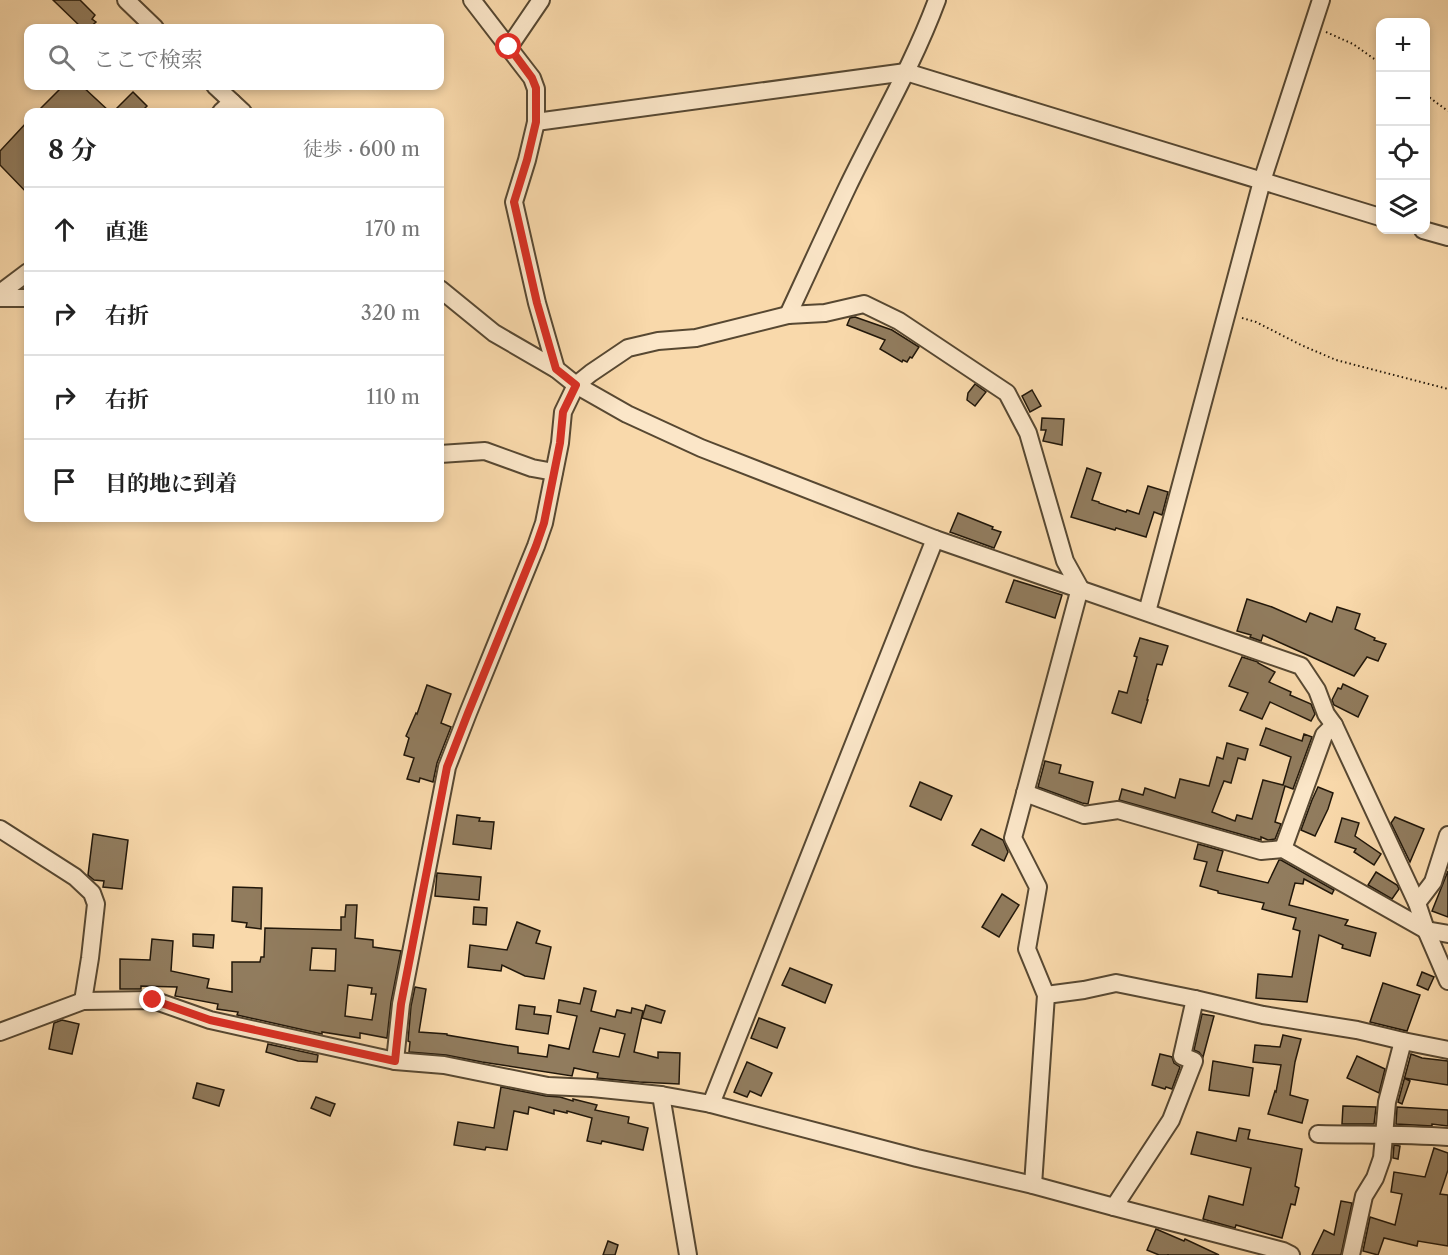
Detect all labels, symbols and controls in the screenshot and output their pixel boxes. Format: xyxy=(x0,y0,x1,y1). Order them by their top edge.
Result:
map controls xyxy=(1376,18,1430,234)
button: + xyxy=(1376,18,1430,72)
search box xyxy=(24,24,444,90)
route start xyxy=(495,33,521,59)
icon: search xyxy=(45,41,78,74)
text: ここで検索 xyxy=(93,46,203,73)
button: − xyxy=(1376,72,1430,126)
button: locate xyxy=(1376,126,1430,180)
text: 8 分 xyxy=(48,134,97,166)
text: 徒歩 · 600 m xyxy=(303,137,420,161)
button: layers xyxy=(1376,180,1430,234)
icon: ahead xyxy=(48,213,81,246)
text: 170 m xyxy=(365,217,420,241)
text: 直進 xyxy=(105,218,149,245)
icon: right xyxy=(48,297,81,330)
text: 320 m xyxy=(361,301,420,325)
text: 右折 xyxy=(105,302,149,329)
icon: right xyxy=(48,381,81,414)
text: 110 m xyxy=(367,385,420,409)
text: 右折 xyxy=(105,386,149,413)
icon: arrive xyxy=(48,465,81,498)
text: 目的地に到着 xyxy=(105,470,237,497)
route end xyxy=(139,986,165,1012)

